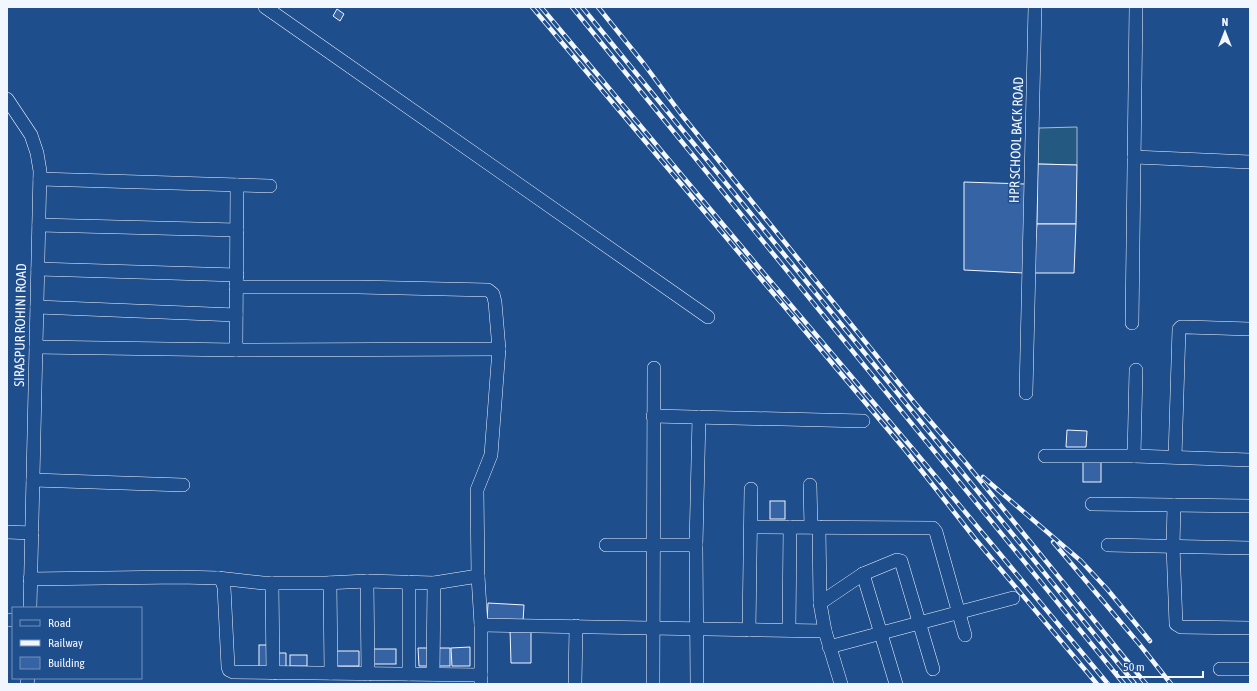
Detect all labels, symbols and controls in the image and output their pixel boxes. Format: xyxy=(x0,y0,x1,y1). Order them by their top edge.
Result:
north arrow xyxy=(1205,12,1245,52)
text: N xyxy=(1222,16,1228,28)
street label: HPR SCHOOL BACK ROAD xyxy=(1006,76,1026,203)
street label: SIRASPUR ROHINI ROAD xyxy=(11,263,29,387)
legend xyxy=(12,607,142,679)
text: Road xyxy=(48,616,71,630)
text: Railway xyxy=(48,636,83,650)
scale bar xyxy=(1117,653,1203,679)
text: Building xyxy=(48,656,86,670)
text: 50 m xyxy=(1123,660,1145,674)

